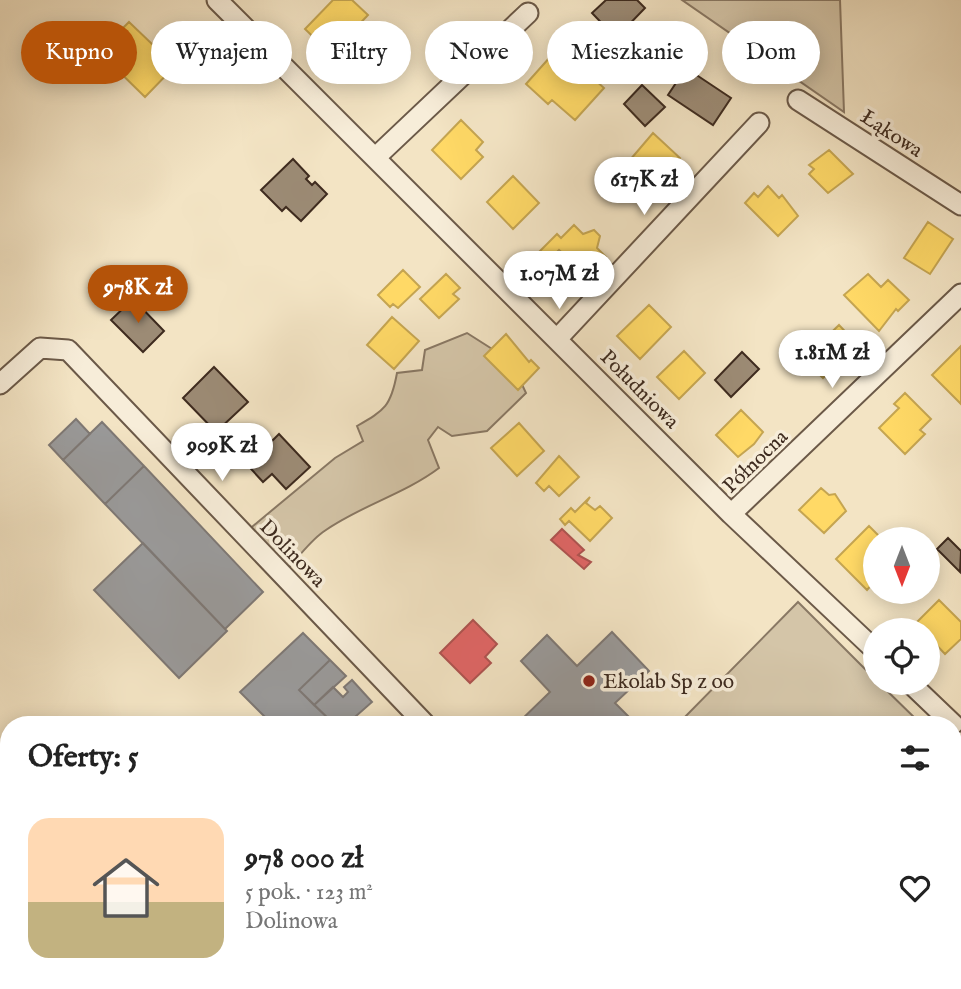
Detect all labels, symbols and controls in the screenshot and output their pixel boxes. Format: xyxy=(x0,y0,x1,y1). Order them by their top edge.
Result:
chip: Kupno xyxy=(21,21,137,84)
chip: Wynajem xyxy=(151,21,292,84)
chip: Filtry xyxy=(306,21,411,84)
chip: Nowe xyxy=(425,21,533,84)
chip: Mieszkanie xyxy=(547,21,708,84)
chip: Dom xyxy=(722,21,820,84)
street label: Łąkowa xyxy=(855,104,928,165)
pin: 617K zł xyxy=(579,158,709,217)
text: 617K zł xyxy=(610,165,678,194)
pin: 1.07M zł xyxy=(487,252,631,311)
text: 1.07M zł xyxy=(519,259,599,288)
pin: 978K zł xyxy=(73,266,203,325)
text: 978K zł xyxy=(104,273,172,302)
pin: 1.81M zł xyxy=(760,330,904,390)
text: 1.81M zł xyxy=(795,338,869,367)
street label: Południowa xyxy=(594,345,685,436)
pin: 909K zł xyxy=(157,424,287,483)
street label: Północna xyxy=(718,424,795,500)
text: 909K zł xyxy=(187,431,257,460)
street label: Dolinowa xyxy=(253,514,332,595)
north arrow xyxy=(863,527,940,604)
map controls xyxy=(863,527,940,695)
button: locate xyxy=(863,618,940,695)
place label: Ekolab Sp z oo xyxy=(603,669,734,696)
marker: Ekolab Sp z oo xyxy=(581,673,597,689)
text: Oferty: 5 xyxy=(28,739,139,777)
icon: filters xyxy=(896,739,934,777)
text: 978 000 zł xyxy=(245,840,363,878)
icon: home xyxy=(84,846,168,930)
icon: heart xyxy=(896,869,934,907)
text: 5 pok. · 123 m² xyxy=(245,878,373,907)
text: Dolinowa xyxy=(245,907,338,936)

